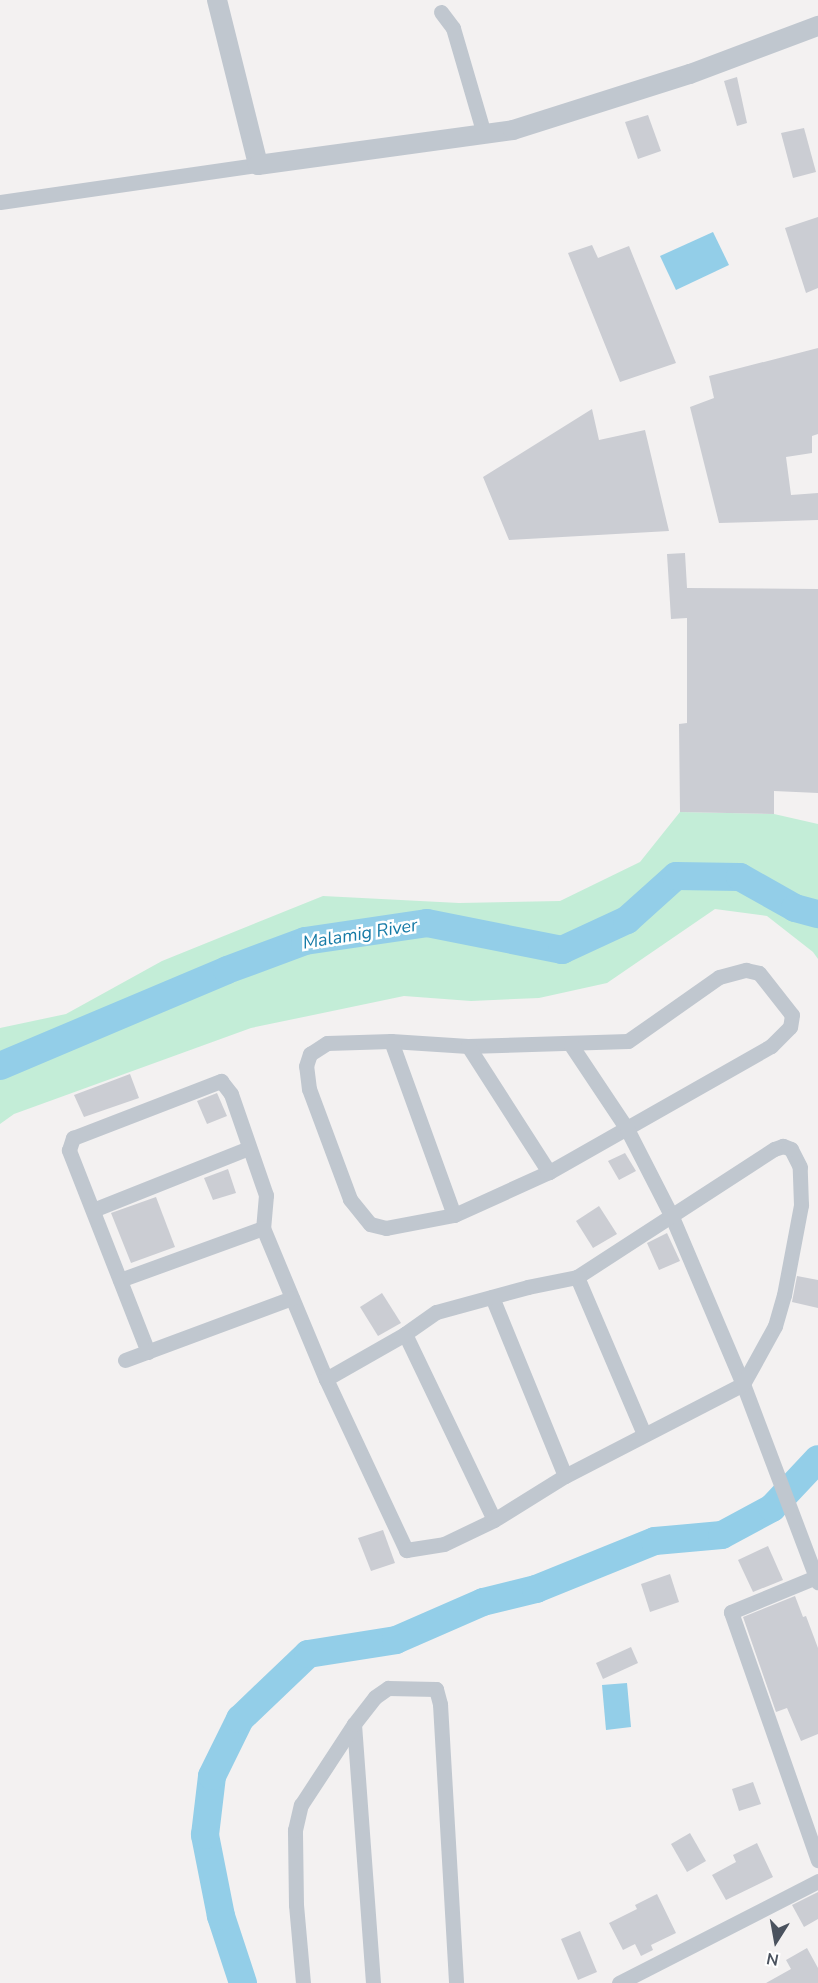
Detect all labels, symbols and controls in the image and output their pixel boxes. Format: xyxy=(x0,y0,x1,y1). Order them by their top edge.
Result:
water label: Malamig River xyxy=(301,914,419,954)
north arrow xyxy=(746,1911,806,1971)
text: N xyxy=(765,1947,781,1971)

